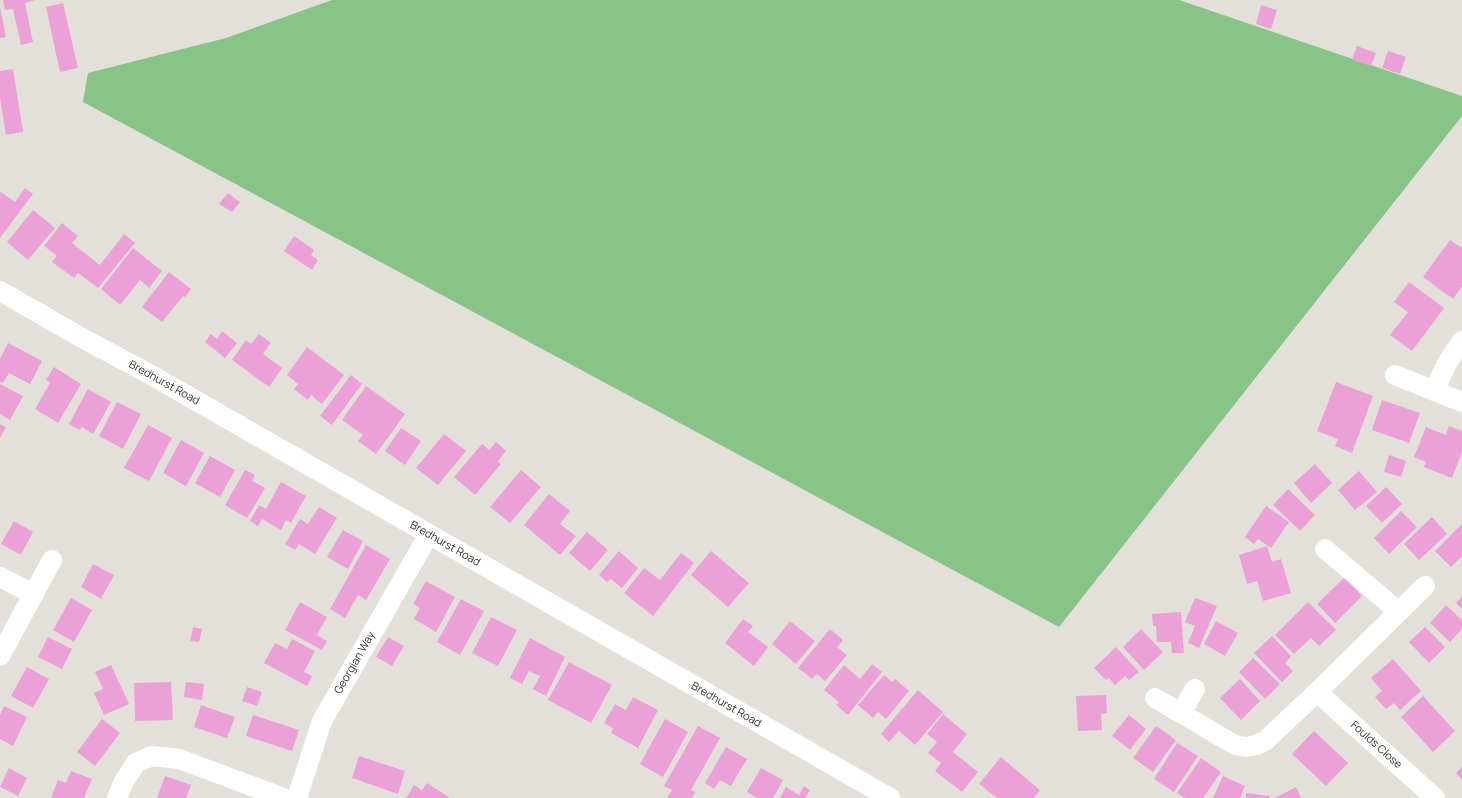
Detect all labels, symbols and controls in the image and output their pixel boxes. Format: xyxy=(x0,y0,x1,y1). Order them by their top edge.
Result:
street label: Bredhurst Road xyxy=(126,358,202,408)
street label: Bredhurst Road xyxy=(408,519,482,569)
street label: Georgian Way xyxy=(332,630,378,696)
street label: Bredhurst Road xyxy=(689,680,763,730)
street label: Foulds Close xyxy=(1348,718,1404,772)

